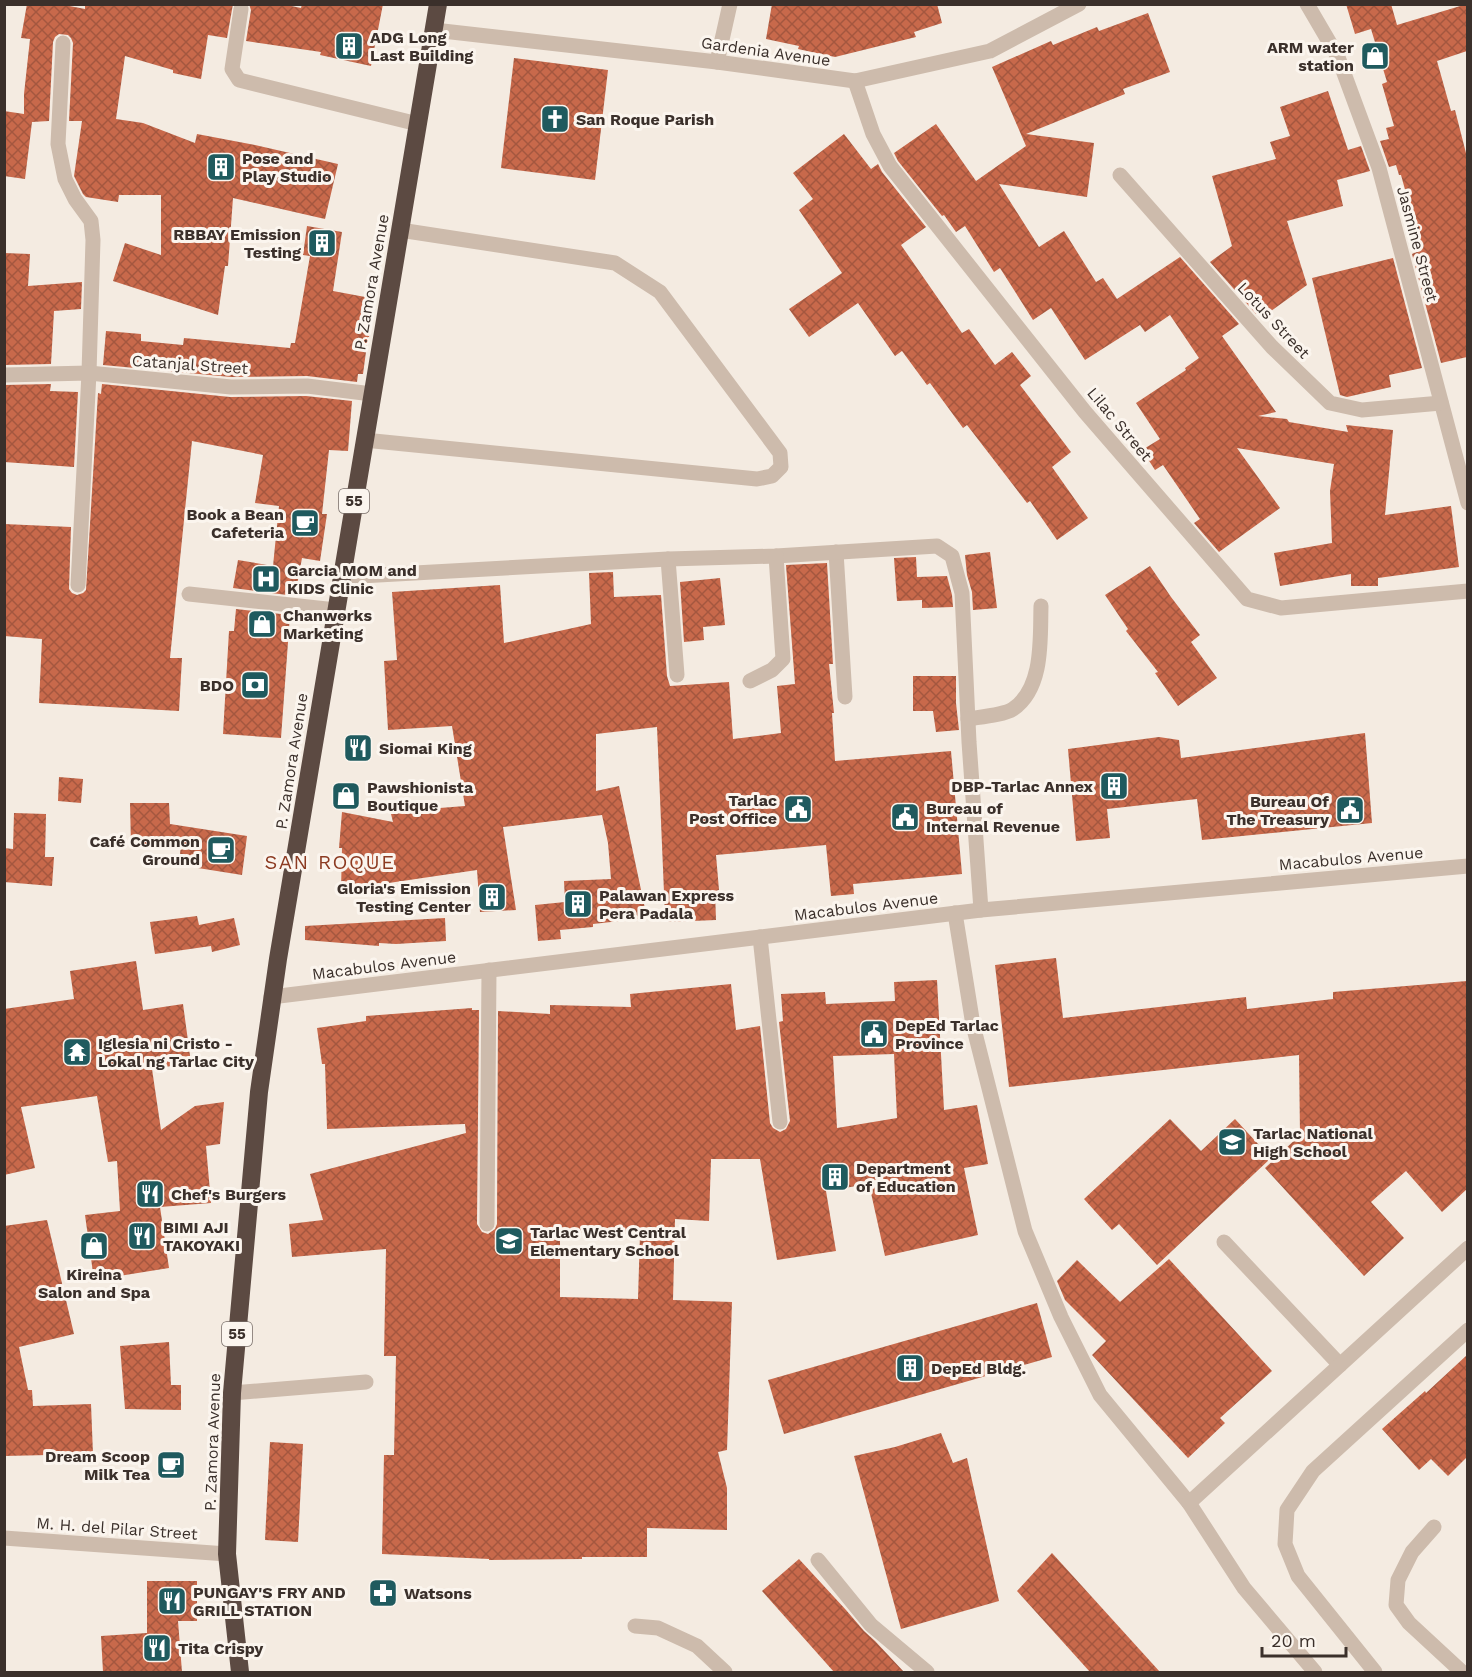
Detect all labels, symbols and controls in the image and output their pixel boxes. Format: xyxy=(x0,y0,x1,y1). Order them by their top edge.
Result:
place label: ADG Long Last Building xyxy=(370,28,473,65)
building icon: ADG Long Last Building xyxy=(333,30,365,62)
street label: Gardenia Avenue xyxy=(700,33,832,70)
place label: ARM water station xyxy=(1267,38,1354,75)
shop icon: ARM water station xyxy=(1359,40,1391,72)
church icon: San Roque Parish xyxy=(539,103,571,135)
place label: San Roque Parish xyxy=(576,110,714,129)
place label: Pose and Play Studio xyxy=(242,149,332,186)
building icon: Pose and Play Studio xyxy=(205,151,237,183)
street label: Jasmine Street xyxy=(1393,184,1442,304)
street label: P. Zamora Avenue xyxy=(350,213,393,352)
place label: RBBAY Emission Testing xyxy=(173,225,301,262)
building icon: RBBAY Emission Testing xyxy=(306,227,338,259)
street label: Lotus Street xyxy=(1233,278,1314,363)
street label: Catanjal Street xyxy=(131,351,249,378)
street label: Lilac Street xyxy=(1083,384,1156,465)
road number: 55 xyxy=(339,489,369,513)
place label: Book a Bean Cafeteria xyxy=(187,505,285,542)
cafe icon: Book a Bean Cafeteria xyxy=(289,507,321,539)
place label: Garcia MOM and KIDS Clinic xyxy=(287,561,417,598)
hospital icon: Garcia MOM and KIDS Clinic xyxy=(250,563,282,595)
place label: Chanworks Marketing xyxy=(283,606,372,643)
shop icon: Chanworks Marketing xyxy=(246,608,278,640)
bank icon: BDO xyxy=(239,669,271,701)
place label: BDO xyxy=(200,676,234,695)
street label: P. Zamora Avenue xyxy=(271,691,312,831)
restaurant icon: Siomai King xyxy=(342,732,374,764)
place label: Siomai King xyxy=(379,739,472,758)
building icon: DBP-Tarlac Annex xyxy=(1098,770,1130,802)
place label: DBP-Tarlac Annex xyxy=(951,777,1094,796)
place label: Pawshionista Boutique xyxy=(367,778,474,815)
shop icon: Pawshionista Boutique xyxy=(330,780,362,812)
place label: Tarlac Post Office xyxy=(689,791,777,828)
place label: Bureau Of The Treasury xyxy=(1226,792,1330,829)
public building icon: Tarlac Post Office xyxy=(782,793,814,825)
public building icon: Bureau Of The Treasury xyxy=(1334,794,1366,826)
place label: Bureau of Internal Revenue xyxy=(926,799,1060,836)
public building icon: Bureau of Internal Revenue xyxy=(889,801,921,833)
place label: Café Common Ground xyxy=(89,832,200,869)
cafe icon: Café Common Ground xyxy=(205,834,237,866)
street label: Macabulos Avenue xyxy=(1278,843,1424,874)
district label: SAN ROQUE xyxy=(265,850,395,874)
place label: Gloria's Emission Testing Center xyxy=(337,879,471,916)
building icon: Gloria's Emission Testing Center xyxy=(476,881,508,913)
place label: Palawan Express Pera Padala xyxy=(599,886,734,923)
building icon: Palawan Express Pera Padala xyxy=(562,888,594,920)
street label: Macabulos Avenue xyxy=(793,888,939,925)
street label: Macabulos Avenue xyxy=(311,947,457,984)
place label: DepEd Tarlac Province xyxy=(895,1016,999,1053)
public building icon: DepEd Tarlac Province xyxy=(858,1018,890,1050)
place label: Iglesia ni Cristo - Lokal ng Tarlac City xyxy=(98,1034,255,1071)
temple icon: Iglesia ni Cristo - Lokal ng Tarlac City xyxy=(61,1036,93,1068)
place label: Tarlac National High School xyxy=(1253,1124,1374,1161)
school or university icon: Tarlac National High School xyxy=(1216,1126,1248,1158)
place label: Department of Education xyxy=(856,1159,956,1196)
building icon: Department of Education xyxy=(819,1161,851,1193)
restaurant icon: Chef's Burgers xyxy=(134,1178,166,1210)
place label: Chef's Burgers xyxy=(171,1185,286,1204)
place label: BIMI AJI TAKOYAKI xyxy=(163,1218,240,1255)
restaurant icon: BIMI AJI TAKOYAKI xyxy=(126,1220,158,1252)
place label: Tarlac West Central Elementary School xyxy=(530,1223,687,1260)
school or university icon: Tarlac West Central Elementary School xyxy=(493,1225,525,1257)
shop icon: Kireina Salon and Spa xyxy=(78,1230,110,1262)
place label: Kireina Salon and Spa xyxy=(38,1265,151,1302)
road number: 55 xyxy=(222,1322,252,1346)
building icon: DepEd Bldg. xyxy=(894,1352,926,1384)
place label: DepEd Bldg. xyxy=(931,1359,1026,1378)
street label: P. Zamora Avenue xyxy=(201,1373,224,1511)
place label: Dream Scoop Milk Tea xyxy=(45,1447,151,1484)
cafe icon: Dream Scoop Milk Tea xyxy=(155,1449,187,1481)
street label: M. H. del Pilar Street xyxy=(36,1513,199,1544)
pharmacy icon: Watsons xyxy=(367,1577,399,1609)
place label: PUNGAY'S FRY AND GRILL STATION xyxy=(193,1583,346,1620)
place label: Watsons xyxy=(404,1584,472,1603)
restaurant icon: PUNGAY'S FRY AND GRILL STATION xyxy=(156,1585,188,1617)
scale bar xyxy=(1262,1620,1346,1658)
text: 20 m xyxy=(1271,1630,1316,1651)
restaurant icon: Tita Crispy xyxy=(141,1632,173,1664)
place label: Tita Crispy xyxy=(178,1639,264,1658)

